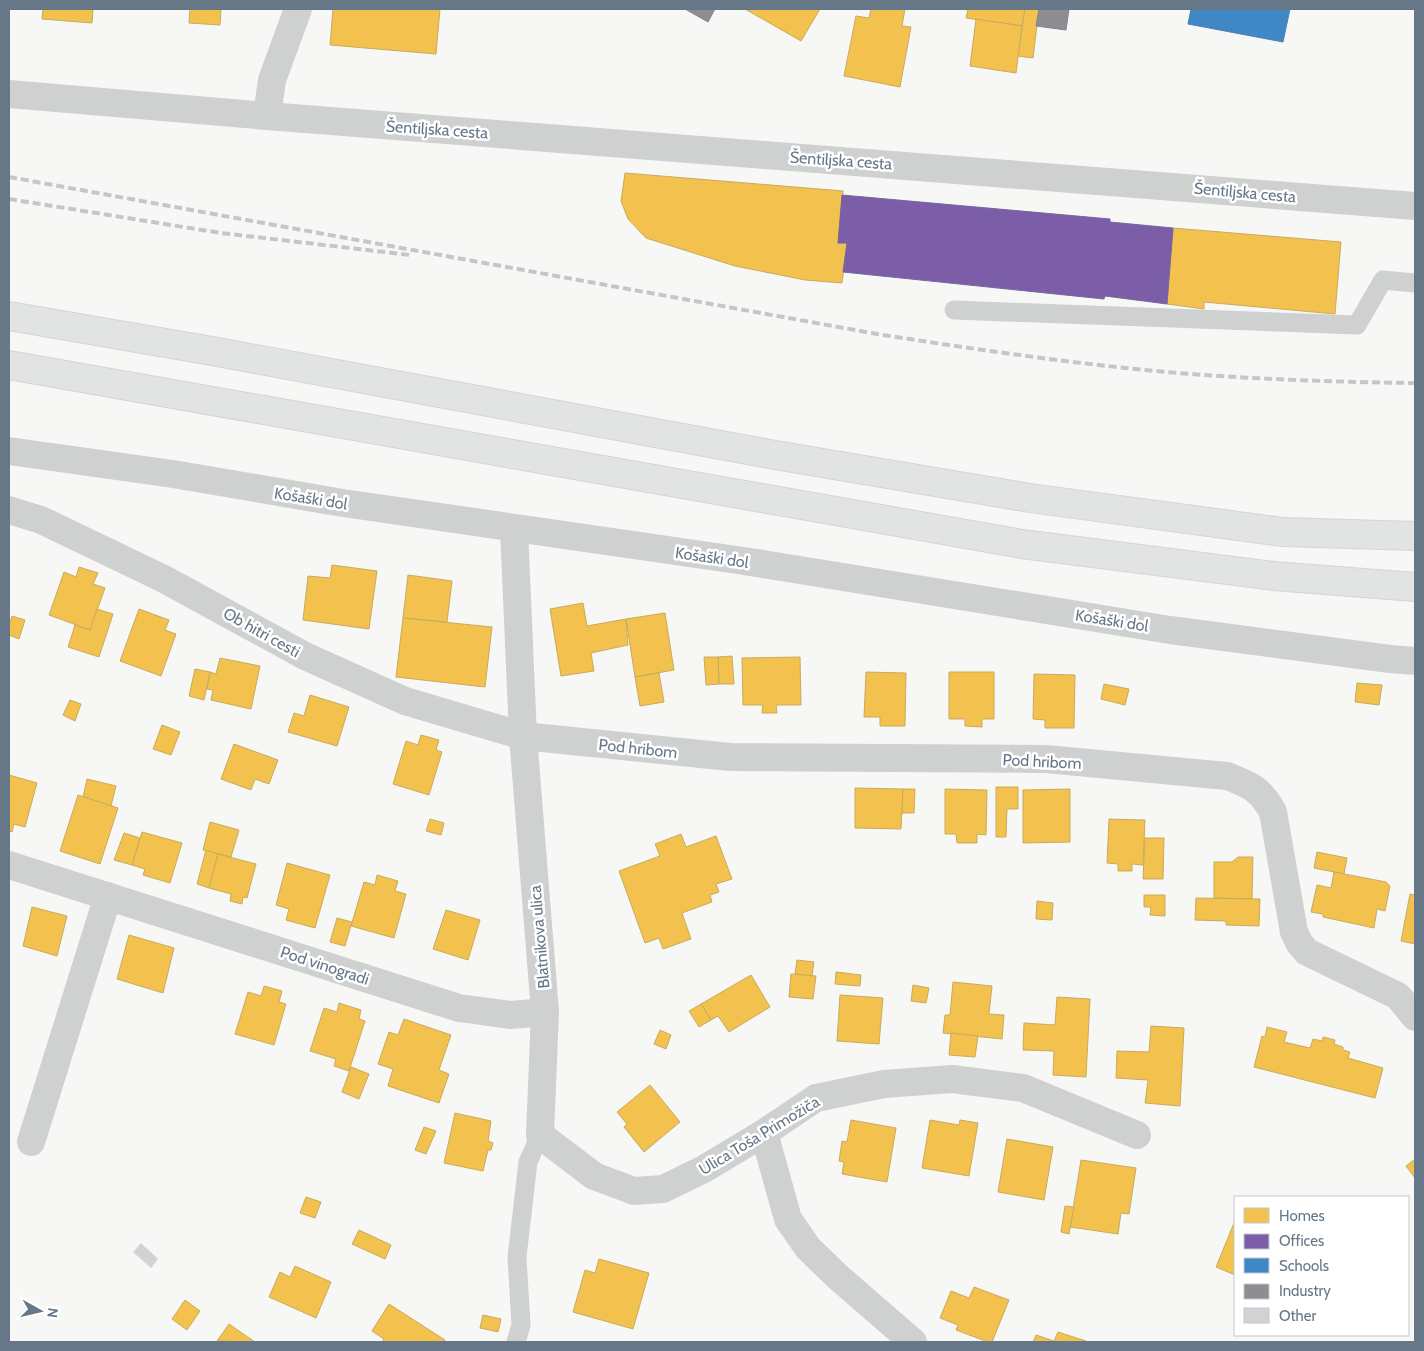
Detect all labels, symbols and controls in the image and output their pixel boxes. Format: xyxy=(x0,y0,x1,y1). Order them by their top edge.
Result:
street label: Šentiljska cesta xyxy=(385,116,489,143)
street label: Šentiljska cesta xyxy=(789,147,893,174)
street label: Šentiljska cesta xyxy=(1193,179,1297,206)
street label: Košaški dol xyxy=(273,483,349,514)
street label: Košaški dol xyxy=(674,543,750,572)
street label: Ob hitri cesti xyxy=(220,604,304,661)
street label: Košaški dol xyxy=(1074,605,1150,636)
street label: Pod hribom xyxy=(598,735,678,762)
street label: Pod hribom xyxy=(1002,750,1082,773)
street label: Blatnikova ulica xyxy=(525,884,553,989)
street label: Pod vinogradi xyxy=(278,942,372,989)
street label: Ulica Toša Primožiča xyxy=(696,1092,823,1179)
legend xyxy=(1234,1196,1409,1336)
text: Homes xyxy=(1279,1207,1325,1225)
text: Offices xyxy=(1279,1232,1324,1250)
text: Schools xyxy=(1279,1257,1329,1275)
text: Industry xyxy=(1279,1282,1331,1300)
north arrow xyxy=(15,1286,65,1336)
text: N xyxy=(43,1307,62,1319)
text: Other xyxy=(1279,1307,1316,1325)

